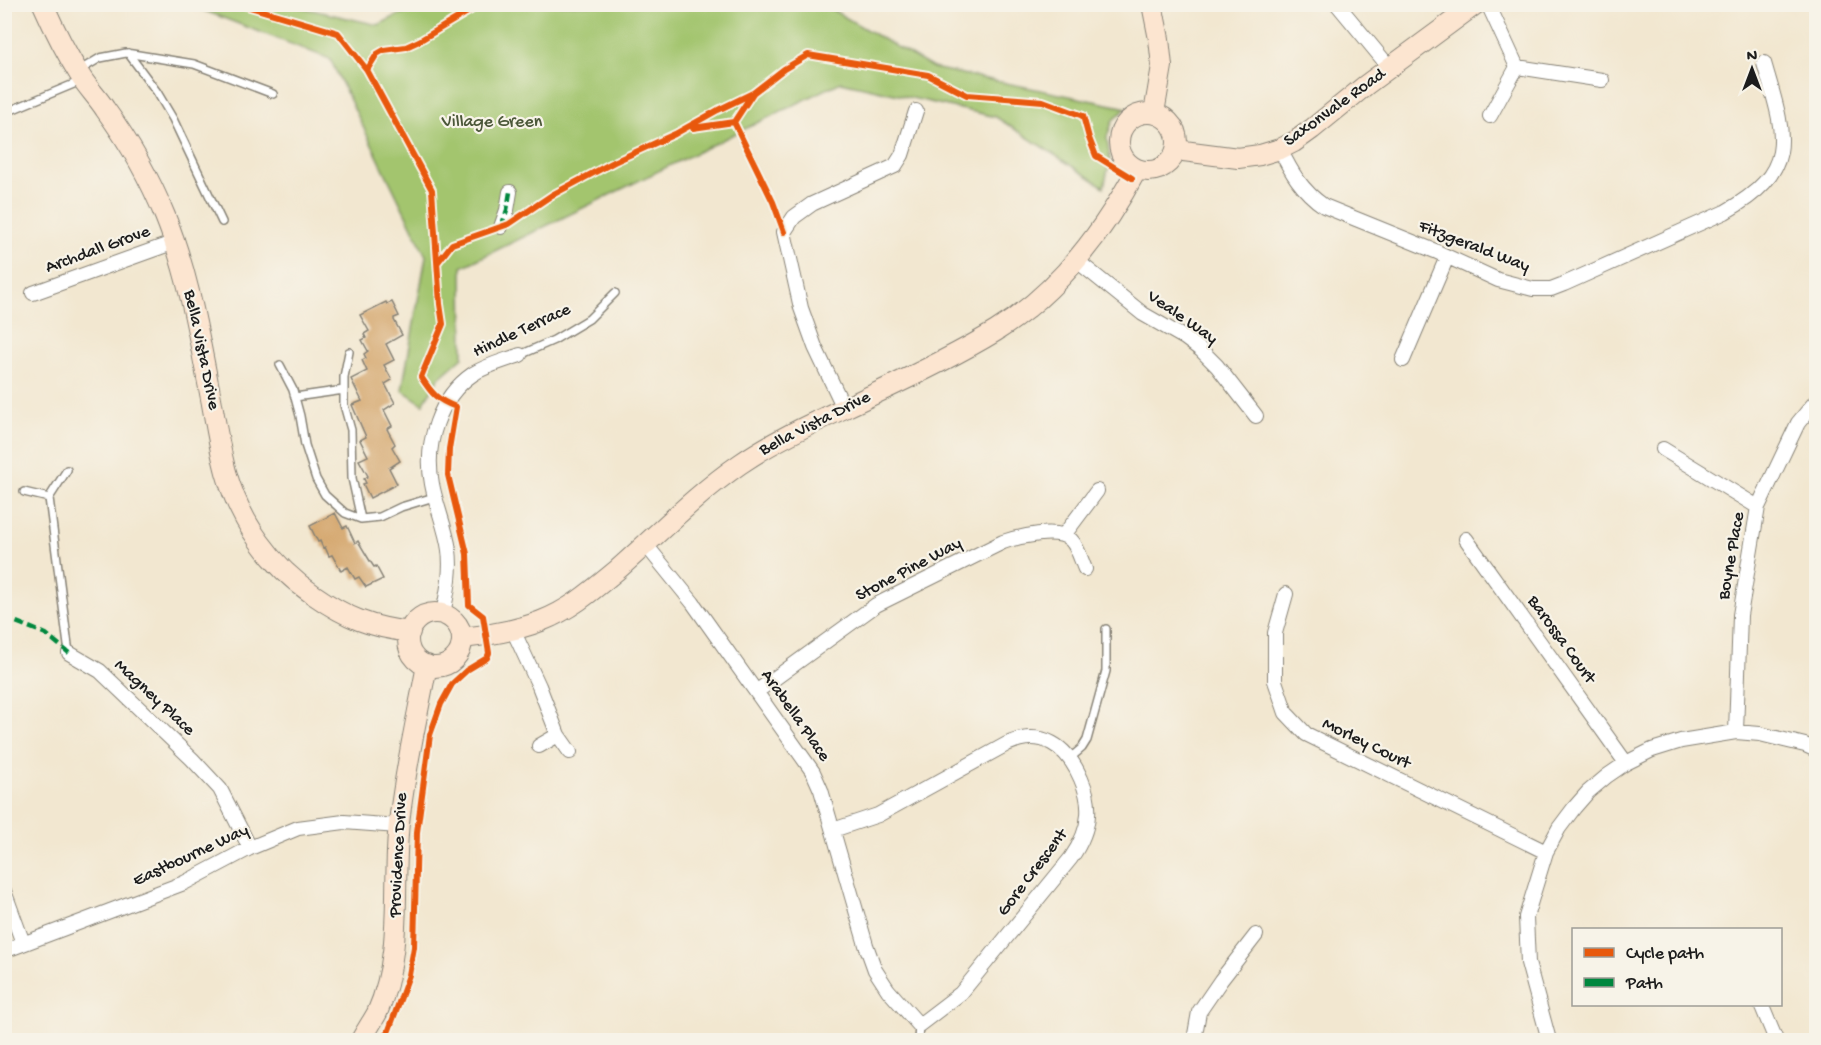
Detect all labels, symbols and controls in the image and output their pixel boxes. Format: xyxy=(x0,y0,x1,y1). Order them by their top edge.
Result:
north arrow xyxy=(1722,39,1782,99)
text: N xyxy=(1747,48,1758,67)
street label: Saxonvale Road xyxy=(1280,63,1391,152)
park label: Village Green xyxy=(441,112,543,133)
street label: Fitzgerald Way xyxy=(1415,216,1533,278)
street label: Archdall Grove xyxy=(43,221,154,279)
street label: Veale Way xyxy=(1142,286,1221,350)
street label: Bella Vista Drive xyxy=(178,287,224,413)
street label: Hindle Terrace xyxy=(470,299,575,363)
street label: Bella Vista Drive xyxy=(755,387,875,462)
street label: Boyne Place xyxy=(1714,510,1750,603)
street label: Stone Pine Way xyxy=(852,533,966,607)
street label: Barossa Court xyxy=(1521,591,1601,689)
street label: Magney Place xyxy=(109,655,199,741)
street label: Arabella Place xyxy=(756,666,835,767)
street label: Morley Court xyxy=(1318,714,1415,775)
street label: Providence Drive xyxy=(385,791,413,919)
street label: Eastbourne Way xyxy=(130,820,252,892)
street label: Gore Crescent xyxy=(993,824,1074,921)
legend xyxy=(1572,928,1782,1006)
text: Cycle path xyxy=(1626,944,1704,965)
text: Path xyxy=(1625,974,1663,995)

